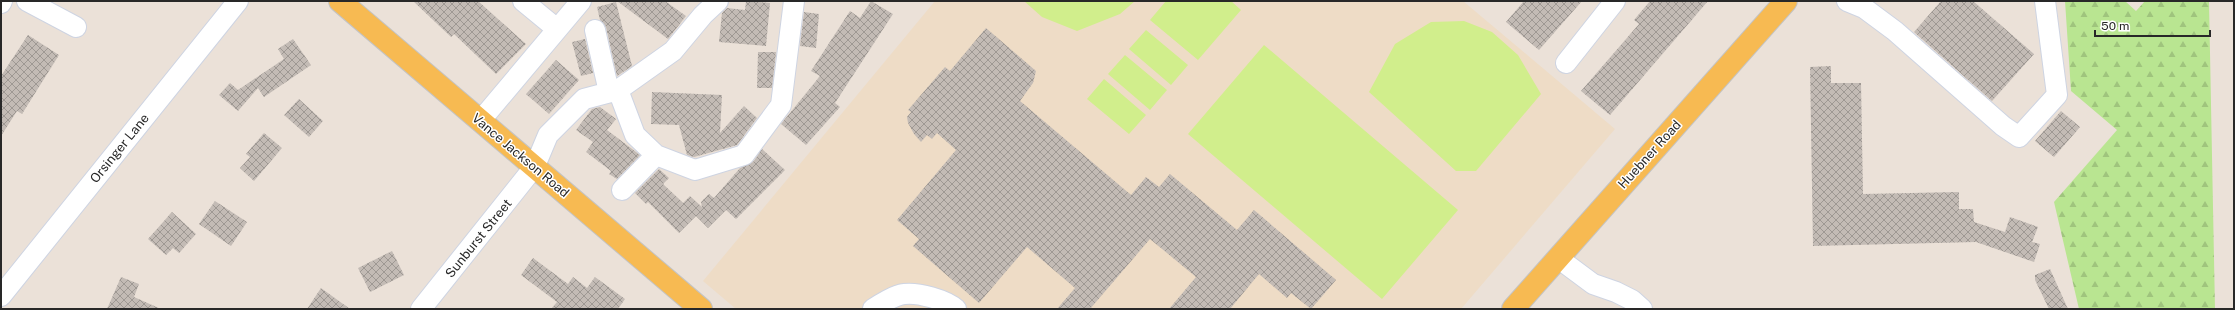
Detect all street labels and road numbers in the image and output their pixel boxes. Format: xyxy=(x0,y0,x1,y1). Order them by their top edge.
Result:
street label: Vance Jackson Road xyxy=(469,110,572,200)
street label: Orsinger Lane xyxy=(87,111,152,186)
street label: Huebner Road xyxy=(1615,117,1684,192)
street label: Sunburst Street xyxy=(442,196,515,281)

